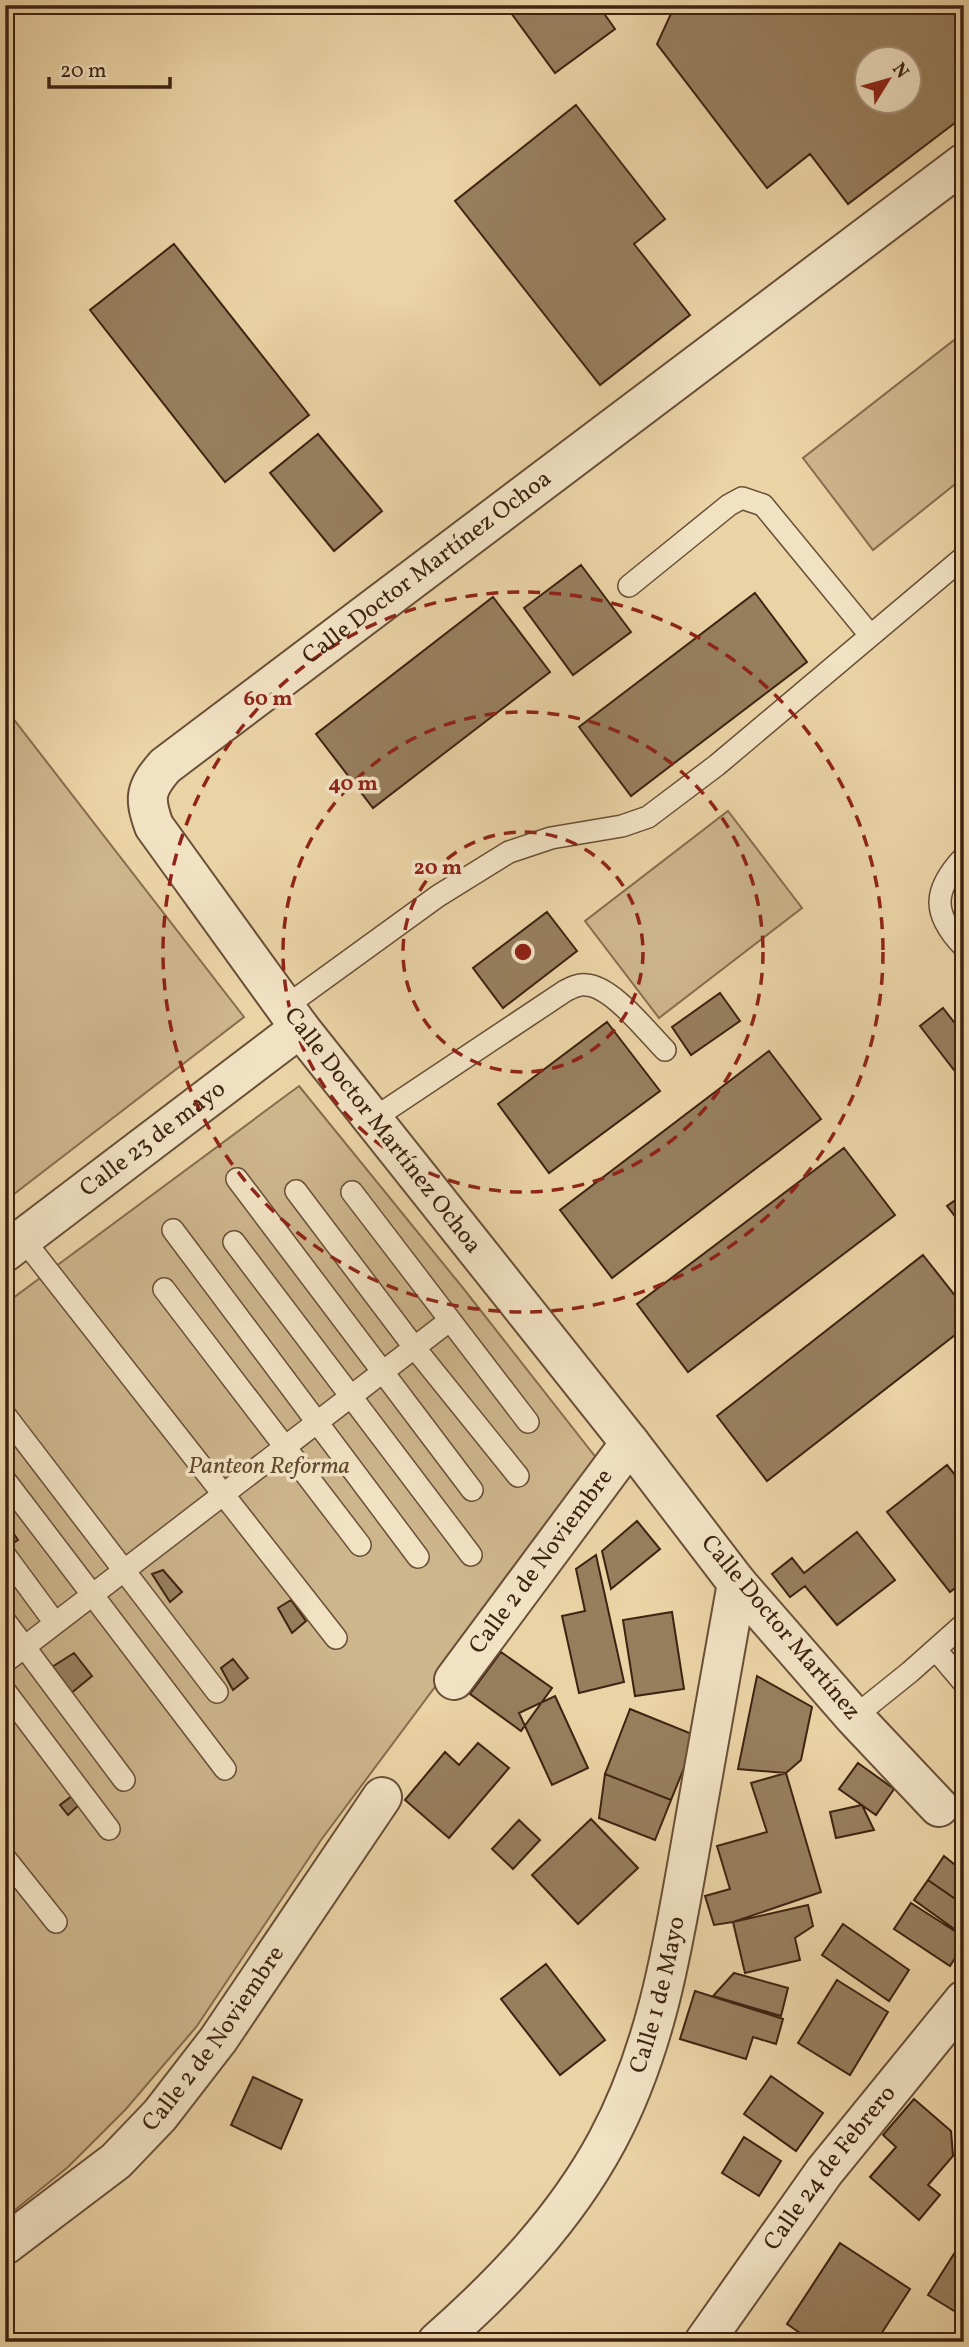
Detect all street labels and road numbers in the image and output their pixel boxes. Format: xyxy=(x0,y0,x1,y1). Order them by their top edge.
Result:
street label: Calle Doctor Martínez Ochoa xyxy=(296,463,559,673)
street label: Calle Doctor Martínez Ochoa xyxy=(275,1001,489,1261)
street label: Calle 23 de mayo xyxy=(73,1073,233,1206)
street label: Calle 2 de Noviembre xyxy=(461,1462,622,1662)
street label: Calle Doctor Martínez xyxy=(692,1528,868,1728)
street label: Calle 1 de Mayo xyxy=(622,1914,695,2079)
street label: Calle 2 de Noviembre xyxy=(135,1939,294,2140)
street label: Calle 24 de Febrero xyxy=(756,2078,905,2258)

